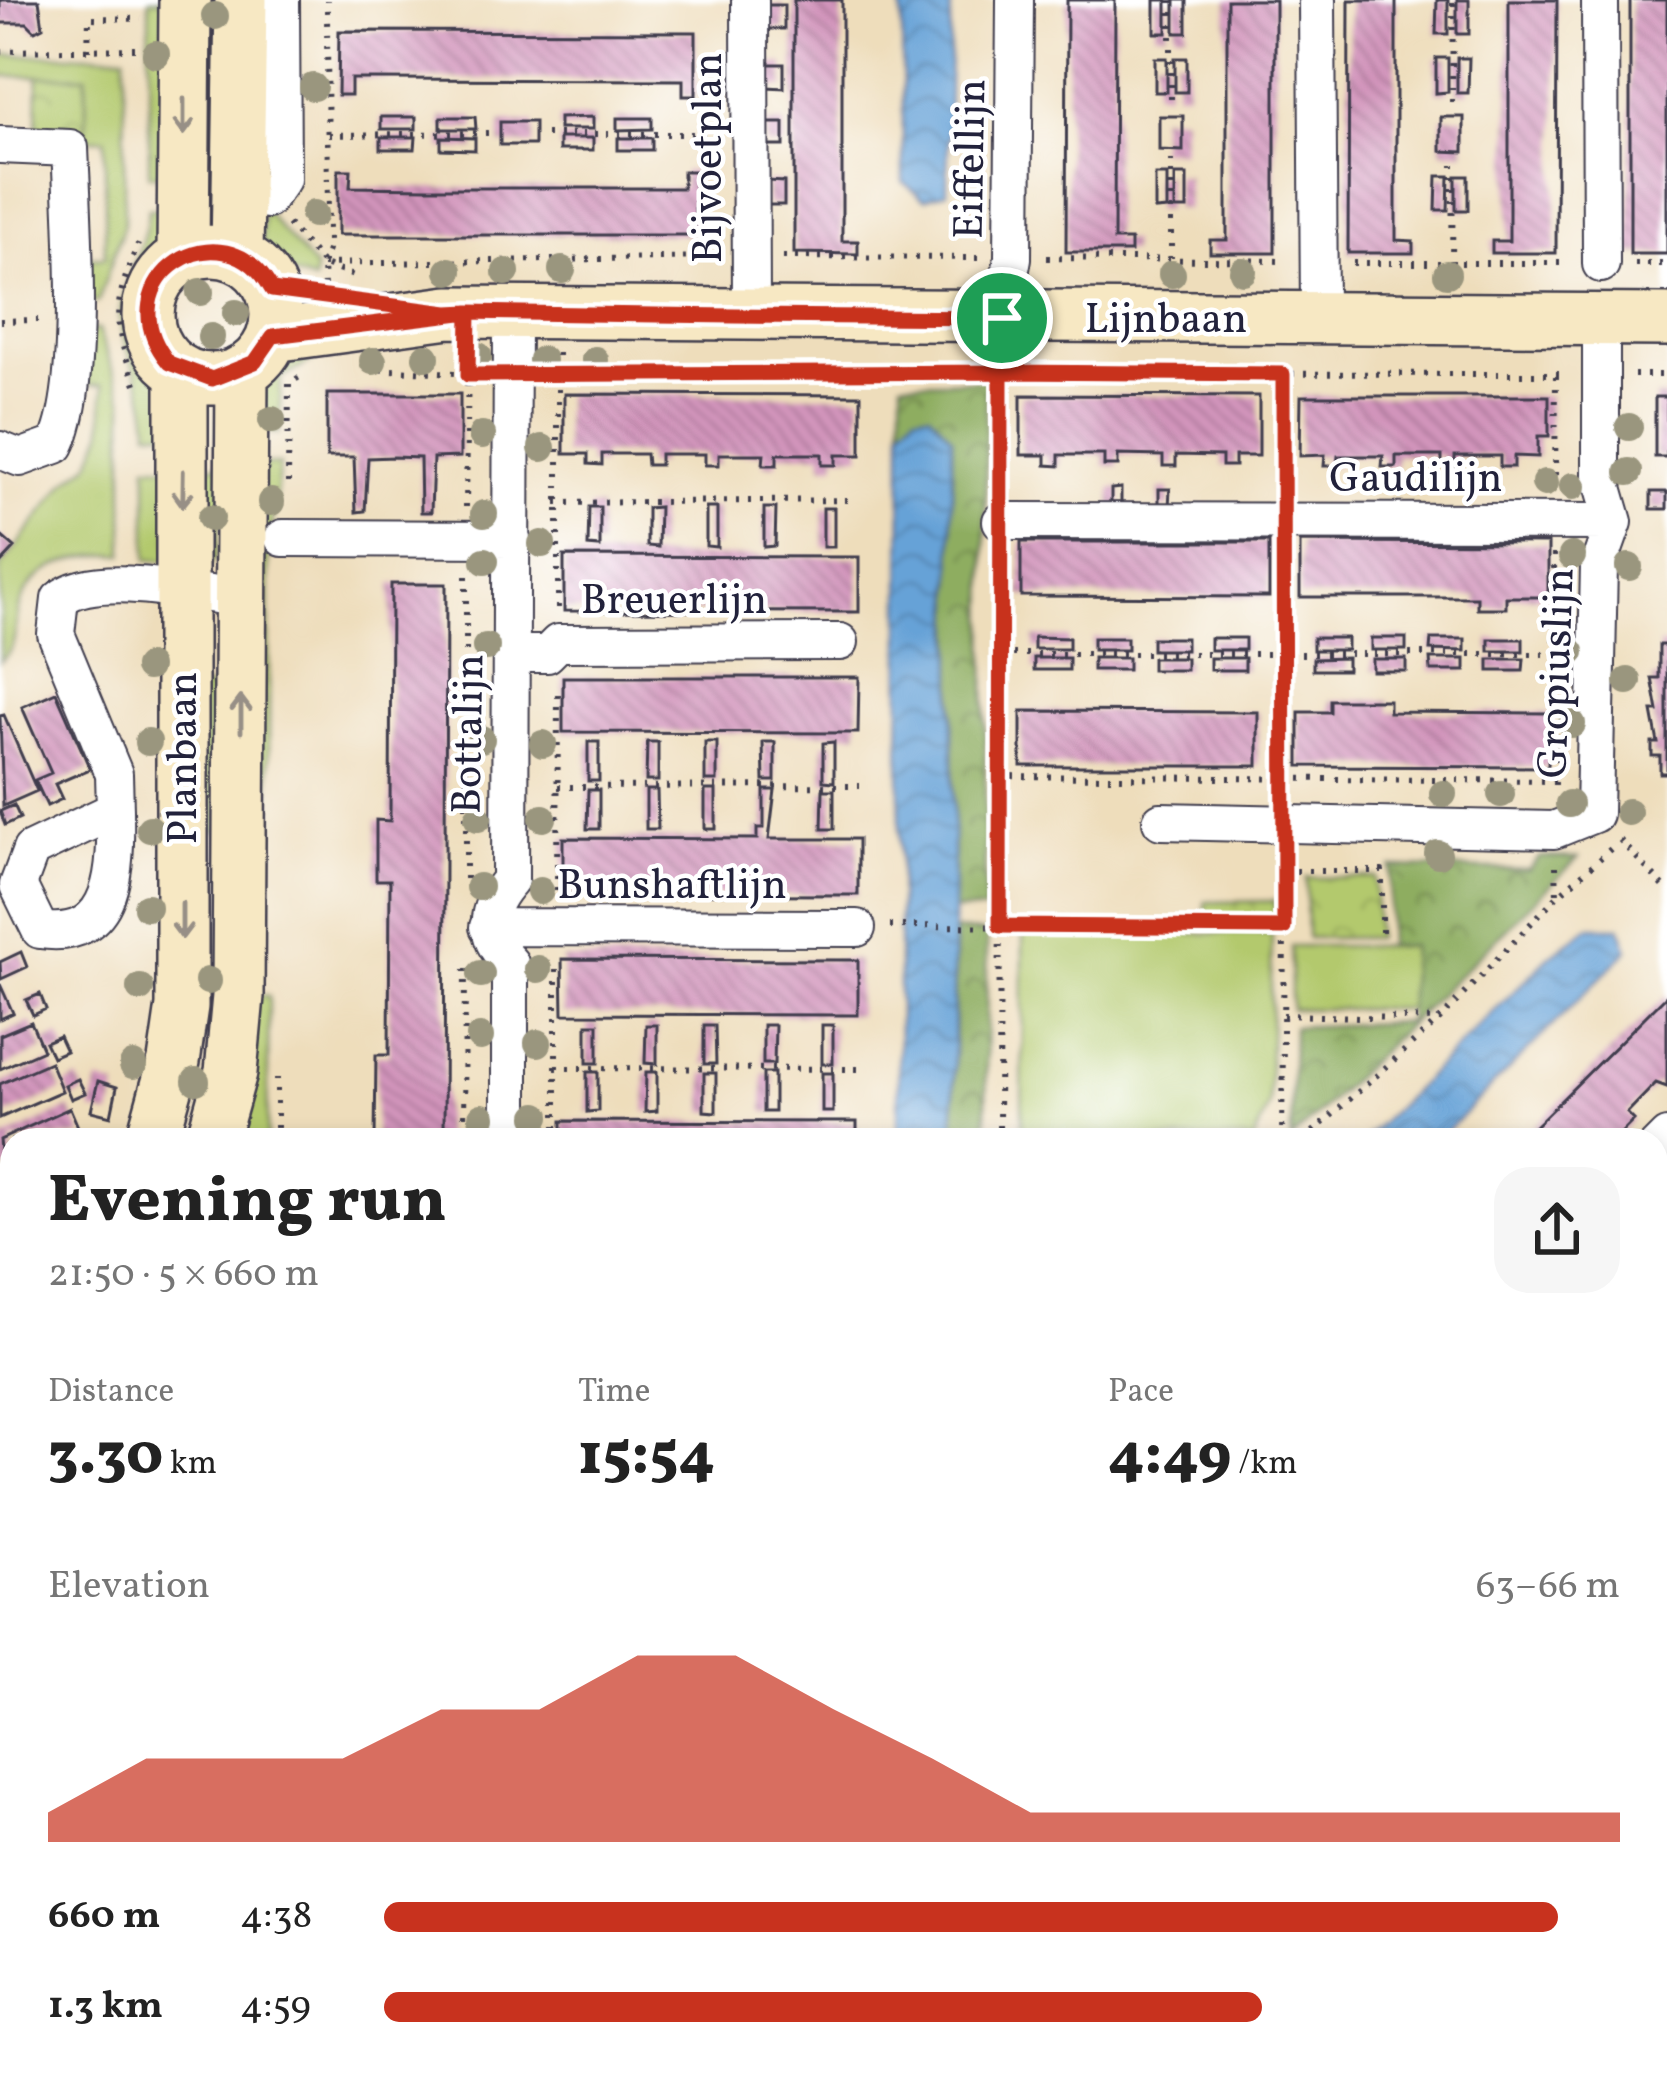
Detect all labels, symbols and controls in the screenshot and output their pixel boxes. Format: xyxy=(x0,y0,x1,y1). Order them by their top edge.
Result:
street label: Bijvoetplan xyxy=(681,52,740,264)
street label: Eiffellijn xyxy=(942,79,1003,240)
one-way arrow xyxy=(173,97,195,136)
pin xyxy=(951,267,1053,369)
icon: arrive xyxy=(969,285,1035,351)
street label: Lijnbaan xyxy=(1085,292,1247,351)
street label: Gaudilijn xyxy=(1329,451,1503,510)
one-way arrow xyxy=(171,469,194,508)
street label: Gropiuslijn xyxy=(1525,567,1592,780)
street label: Breuerlijn xyxy=(581,573,767,632)
street label: Bottalijn xyxy=(440,653,501,815)
street label: Planbaan xyxy=(156,672,215,844)
one-way arrow xyxy=(230,695,252,734)
street label: Bunshaftlijn xyxy=(557,858,787,917)
one-way arrow xyxy=(171,901,193,940)
text: Evening run xyxy=(48,1157,447,1249)
button: share xyxy=(1494,1167,1620,1293)
text: 21:50 · 5 × 660 m xyxy=(48,1248,319,1302)
text: Distance xyxy=(48,1370,174,1416)
text: Time xyxy=(578,1370,650,1416)
text: Pace xyxy=(1108,1370,1174,1416)
text: 3.30 xyxy=(48,1416,163,1499)
text: 15:54 xyxy=(578,1416,715,1499)
text: 4:49 xyxy=(1108,1416,1232,1499)
text: km xyxy=(163,1442,217,1488)
text: /km xyxy=(1232,1442,1297,1488)
text: Elevation xyxy=(48,1560,210,1614)
text: 63–66 m xyxy=(1476,1560,1620,1614)
text: 660 m xyxy=(48,1890,160,1944)
text: 4:38 xyxy=(240,1890,312,1944)
text: 1.3 km xyxy=(48,1980,163,2034)
text: 4:59 xyxy=(240,1980,311,2034)

